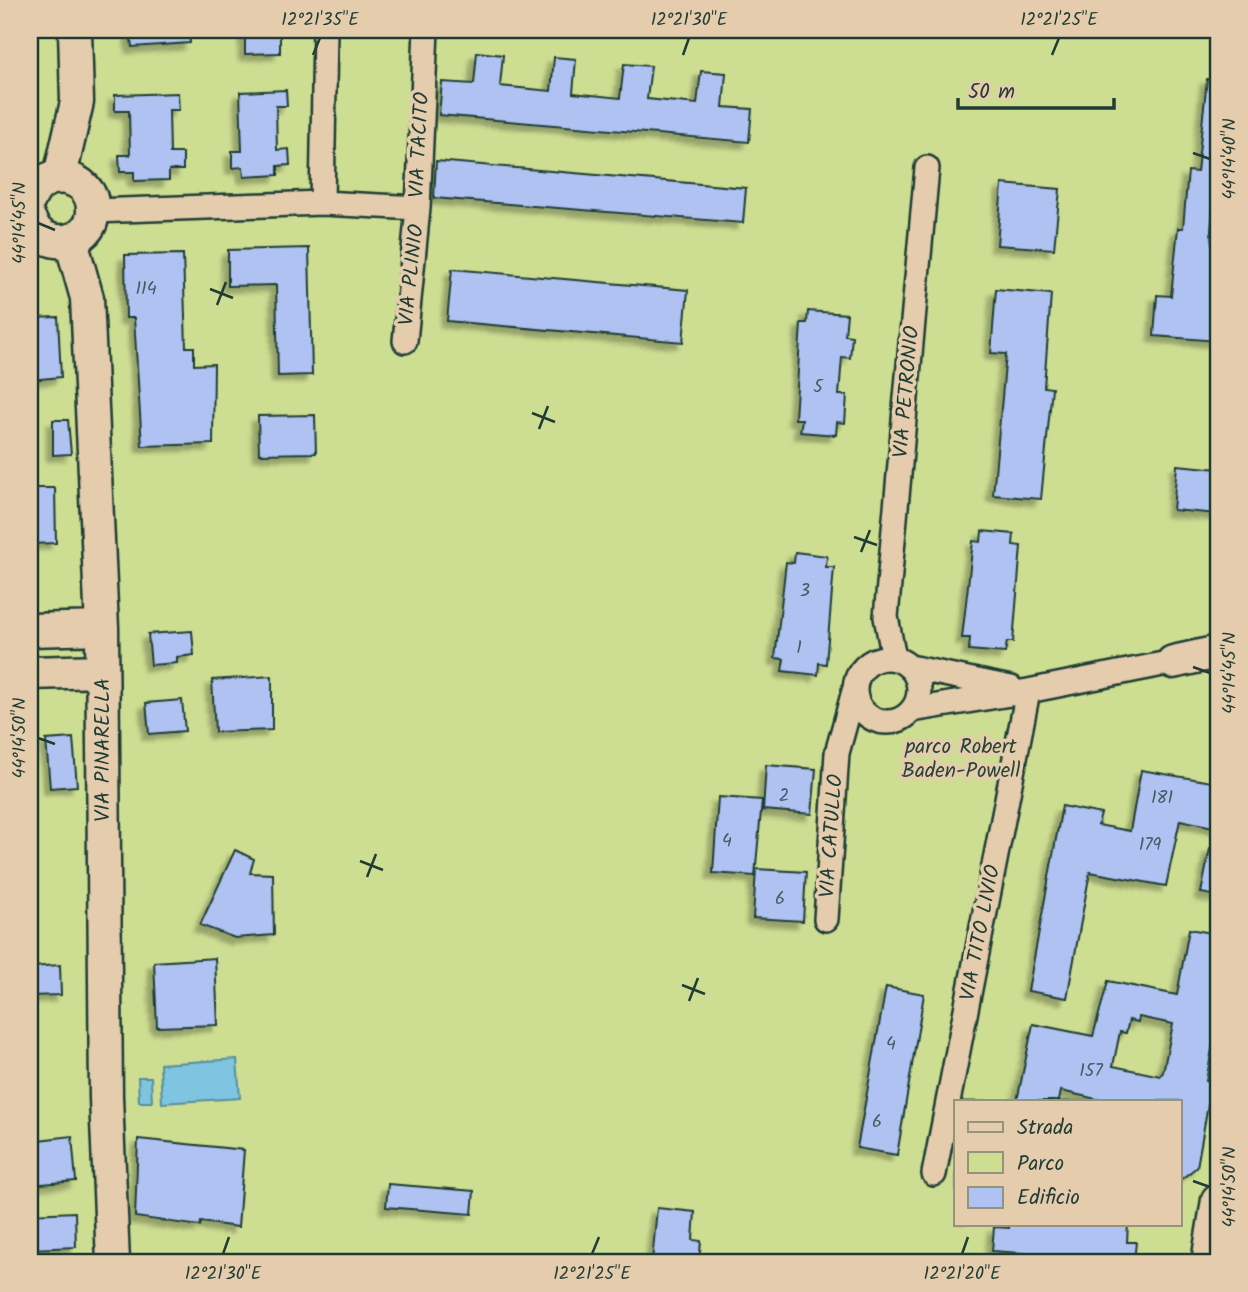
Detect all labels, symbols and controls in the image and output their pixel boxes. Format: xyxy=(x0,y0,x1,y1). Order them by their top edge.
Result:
text: 12°21'35"E xyxy=(281,6,359,35)
text: 12°21'30"E xyxy=(651,6,728,35)
text: 12°21'25"E xyxy=(1020,6,1098,35)
scale bar xyxy=(958,66,1113,110)
text: 50 m xyxy=(968,76,1015,109)
street label: VIA TACITO xyxy=(401,91,439,199)
text: 44°14'40"N xyxy=(1216,118,1245,200)
text: 44°14'45"N xyxy=(6,182,35,264)
street label: VIA PLINIO xyxy=(390,223,434,327)
house number: 114 xyxy=(135,275,157,304)
street label: VIA PETRONIO xyxy=(885,324,929,459)
house number: 5 xyxy=(813,373,824,402)
house number: 3 xyxy=(800,577,810,606)
text: 44°14'45"N xyxy=(1216,632,1245,714)
house number: 1 xyxy=(796,634,802,663)
street label: VIA PINARELLA xyxy=(87,678,120,822)
text: 44°14'50"N xyxy=(6,698,35,778)
park label: parco Robert Baden-Powell xyxy=(902,731,1020,788)
street label: VIA CATULLO xyxy=(811,773,853,899)
house number: 2 xyxy=(779,782,789,811)
house number: 181 xyxy=(1151,784,1173,813)
house number: 4 xyxy=(722,827,732,856)
house number: 179 xyxy=(1139,831,1162,860)
street label: VIA TITO LIVIO xyxy=(952,862,1010,1004)
house number: 6 xyxy=(775,885,785,914)
house number: 4 xyxy=(886,1030,896,1059)
house number: 157 xyxy=(1079,1057,1104,1086)
legend xyxy=(954,1100,1182,1226)
house number: 6 xyxy=(872,1108,882,1137)
text: Strada xyxy=(1017,1112,1073,1145)
text: 44°14'50"N xyxy=(1216,1147,1245,1227)
text: Parco xyxy=(1017,1148,1064,1181)
text: Edificio xyxy=(1017,1182,1080,1215)
text: 12°21'30"E xyxy=(185,1260,262,1289)
text: 12°21'25"E xyxy=(553,1260,631,1289)
text: 12°21'20"E xyxy=(924,1260,1001,1289)

